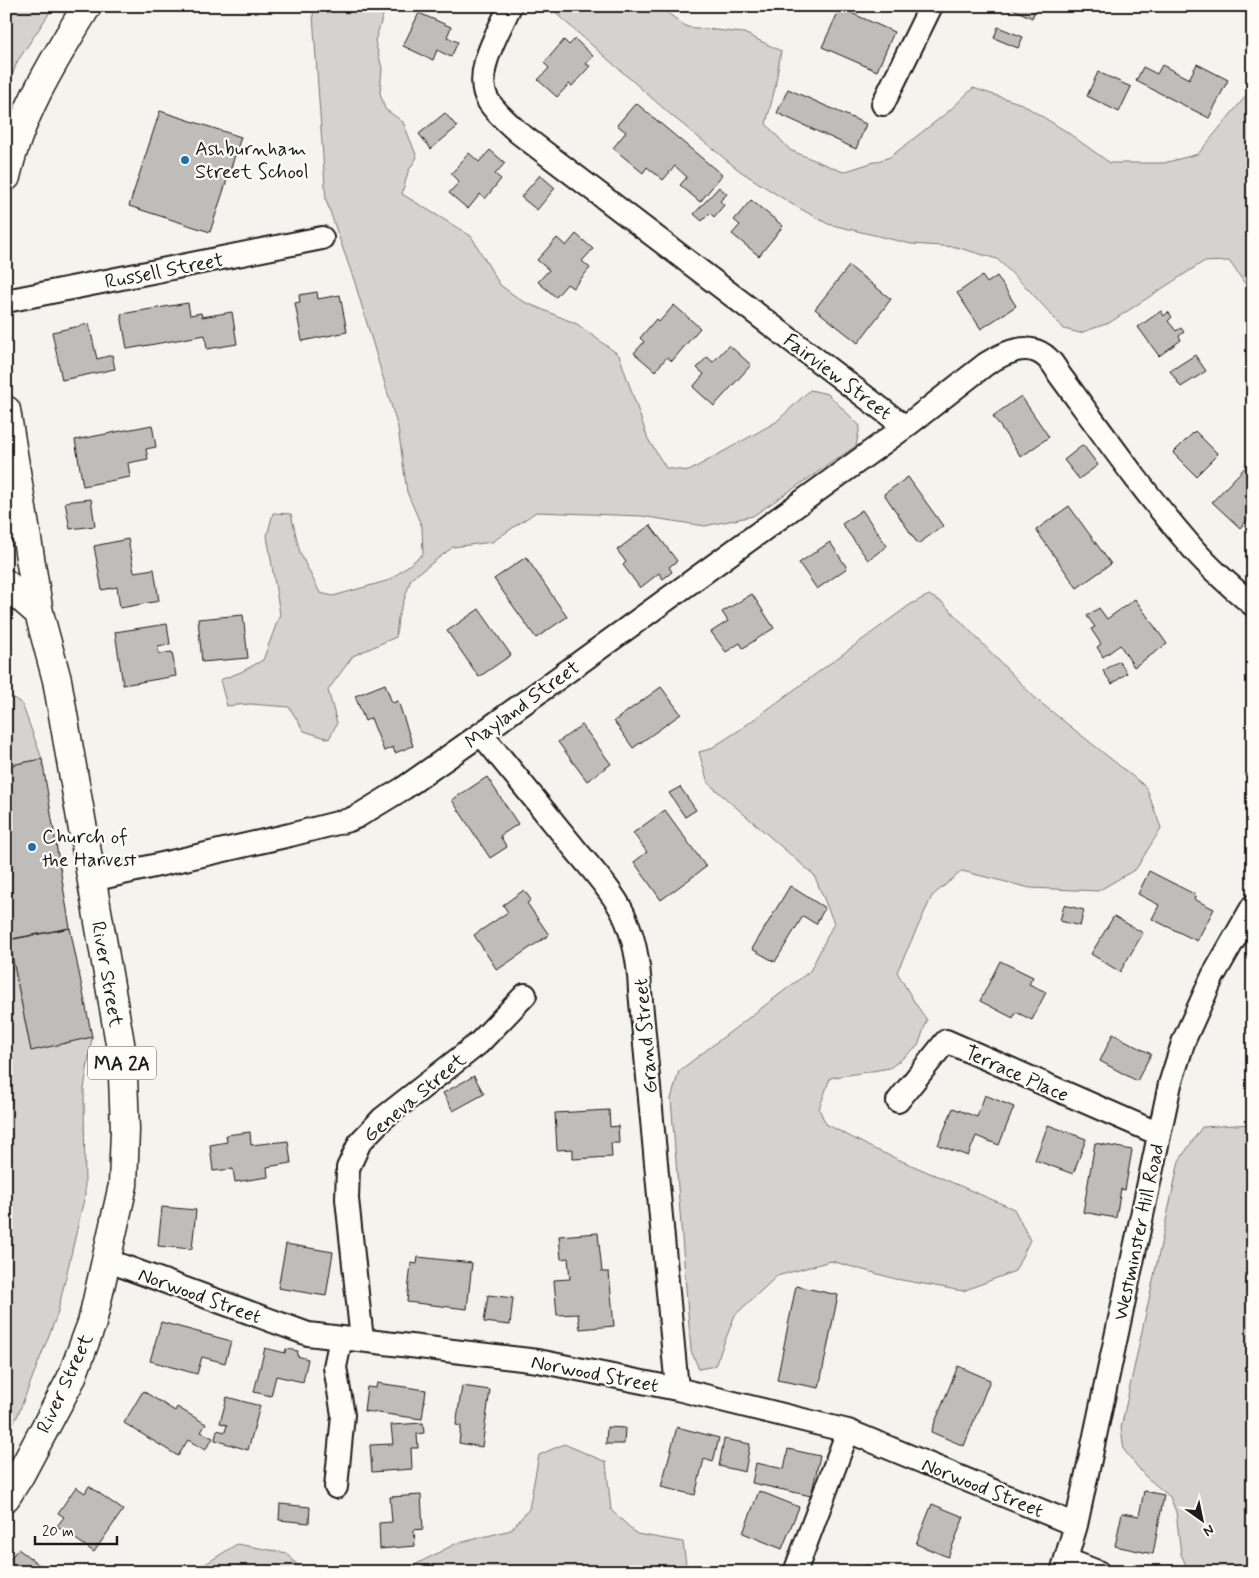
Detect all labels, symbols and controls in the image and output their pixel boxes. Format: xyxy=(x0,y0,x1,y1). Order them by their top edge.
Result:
place label: Ashburnham Street School xyxy=(195,136,309,186)
marker: Ashburnham Street School xyxy=(179,154,191,166)
street label: Russell Street xyxy=(103,247,226,296)
street label: Fairview Street xyxy=(777,327,897,427)
street label: Mayland Street xyxy=(460,654,586,756)
place label: Church of the Harvest xyxy=(42,824,137,874)
marker: Church of the Harvest xyxy=(26,841,38,853)
street label: River Street xyxy=(84,919,129,1029)
street label: Grand Street xyxy=(628,977,665,1095)
street label: Terrace Place xyxy=(960,1039,1073,1109)
road number: MA 2A xyxy=(88,1046,156,1080)
street label: Geneva Street xyxy=(358,1047,472,1149)
street label: Westminster Hill Road xyxy=(1108,1141,1171,1323)
street label: Norwood Street xyxy=(134,1262,265,1331)
street label: River Street xyxy=(31,1329,100,1438)
street label: Norwood Street xyxy=(529,1349,661,1400)
street label: Norwood Street xyxy=(918,1452,1047,1525)
north arrow xyxy=(1176,1496,1226,1546)
scale bar xyxy=(35,1513,118,1545)
text: N xyxy=(1200,1520,1217,1540)
text: 20 m xyxy=(42,1522,74,1542)

